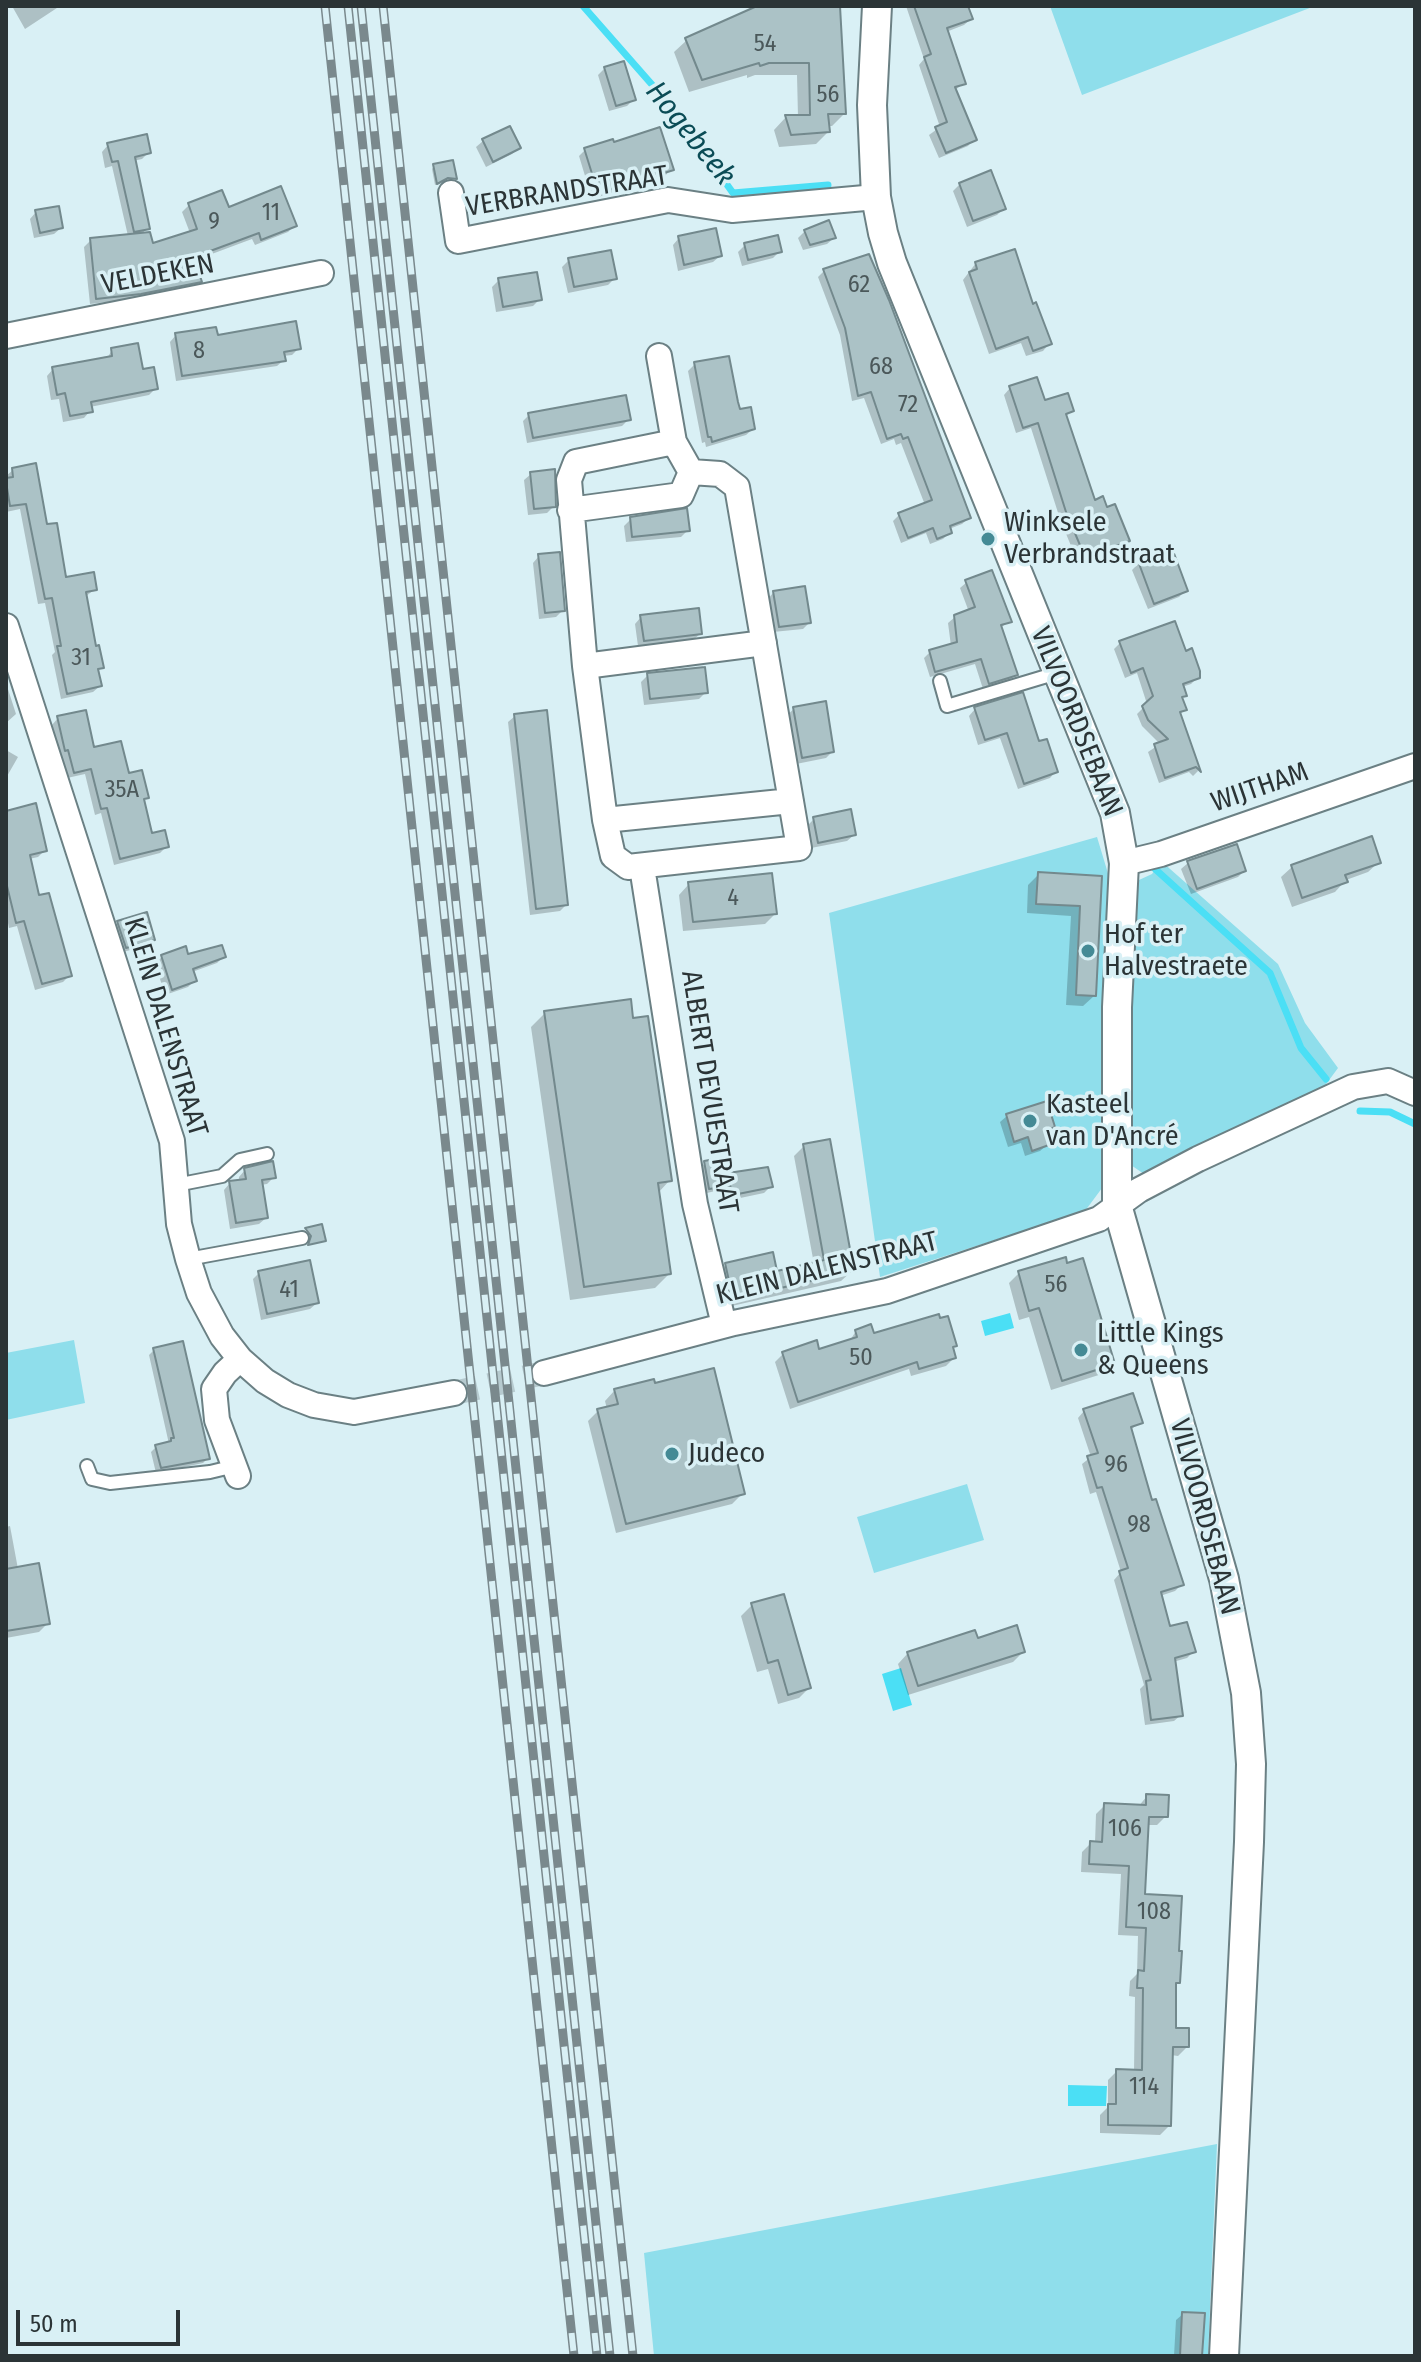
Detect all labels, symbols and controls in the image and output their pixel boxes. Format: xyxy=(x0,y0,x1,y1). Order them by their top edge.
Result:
house number: 54 xyxy=(754,30,776,58)
water label: Hogebeek xyxy=(637,75,743,193)
house number: 56 xyxy=(817,81,839,109)
street label: VERBRANDSTRAAT xyxy=(464,159,670,225)
house number: 11 xyxy=(262,199,280,227)
house number: 9 xyxy=(208,208,220,236)
street label: VELDEKEN xyxy=(99,248,217,302)
house number: 62 xyxy=(848,271,870,299)
house number: 8 xyxy=(193,337,205,365)
house number: 68 xyxy=(869,353,893,381)
house number: 72 xyxy=(898,391,918,419)
place label: Winksele Verbrandstraat xyxy=(1004,506,1175,572)
marker: Winksele Verbrandstraat xyxy=(979,530,997,548)
street label: VILVOORDSEBAAN xyxy=(1023,622,1129,822)
house number: 31 xyxy=(71,644,91,672)
street label: WIJTHAM xyxy=(1207,756,1313,820)
house number: 35A xyxy=(105,776,139,804)
house number: 4 xyxy=(727,884,739,912)
street label: KLEIN DALENSTRAAT xyxy=(116,914,214,1140)
place label: Hof ter Halvestraete xyxy=(1104,918,1248,984)
marker: Hof ter Halvestraete xyxy=(1079,942,1097,960)
street label: ALBERT DEVUESTRAAT xyxy=(673,968,745,1216)
place label: Kasteel van D'Ancré xyxy=(1046,1088,1178,1154)
marker: Kasteel van D'Ancré xyxy=(1021,1112,1039,1130)
street label: KLEIN DALENSTRAAT xyxy=(713,1225,941,1313)
house number: 56 xyxy=(1045,1271,1067,1299)
house number: 41 xyxy=(279,1276,299,1304)
place label: Little Kings & Queens xyxy=(1097,1317,1224,1383)
marker: Little Kings & Queens xyxy=(1072,1341,1090,1359)
house number: 50 xyxy=(849,1344,873,1372)
street label: VILVOORDSEBAAN xyxy=(1162,1415,1246,1619)
place label: Judeco xyxy=(688,1437,765,1471)
marker: Judeco xyxy=(663,1445,681,1463)
house number: 96 xyxy=(1104,1451,1128,1479)
house number: 98 xyxy=(1127,1511,1151,1539)
house number: 106 xyxy=(1108,1815,1142,1843)
house number: 108 xyxy=(1137,1898,1171,1926)
house number: 114 xyxy=(1129,2073,1159,2101)
scale bar xyxy=(20,2294,184,2344)
text: 50 m xyxy=(30,2310,78,2338)

